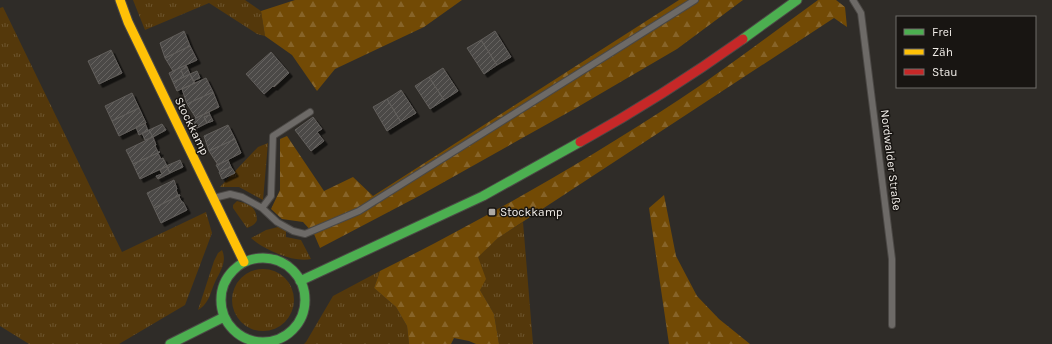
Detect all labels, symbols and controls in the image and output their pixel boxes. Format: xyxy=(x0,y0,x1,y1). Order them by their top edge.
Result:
legend xyxy=(896,16,1036,88)
text: Frei xyxy=(932,25,952,39)
text: Zäh xyxy=(932,45,953,59)
text: Stau xyxy=(932,65,958,79)
street label: Stockkamp xyxy=(172,95,212,157)
street label: Nordwalder Straße xyxy=(878,109,904,211)
place label: Stockkamp xyxy=(500,205,563,219)
marker: Stockkamp xyxy=(487,207,497,217)

